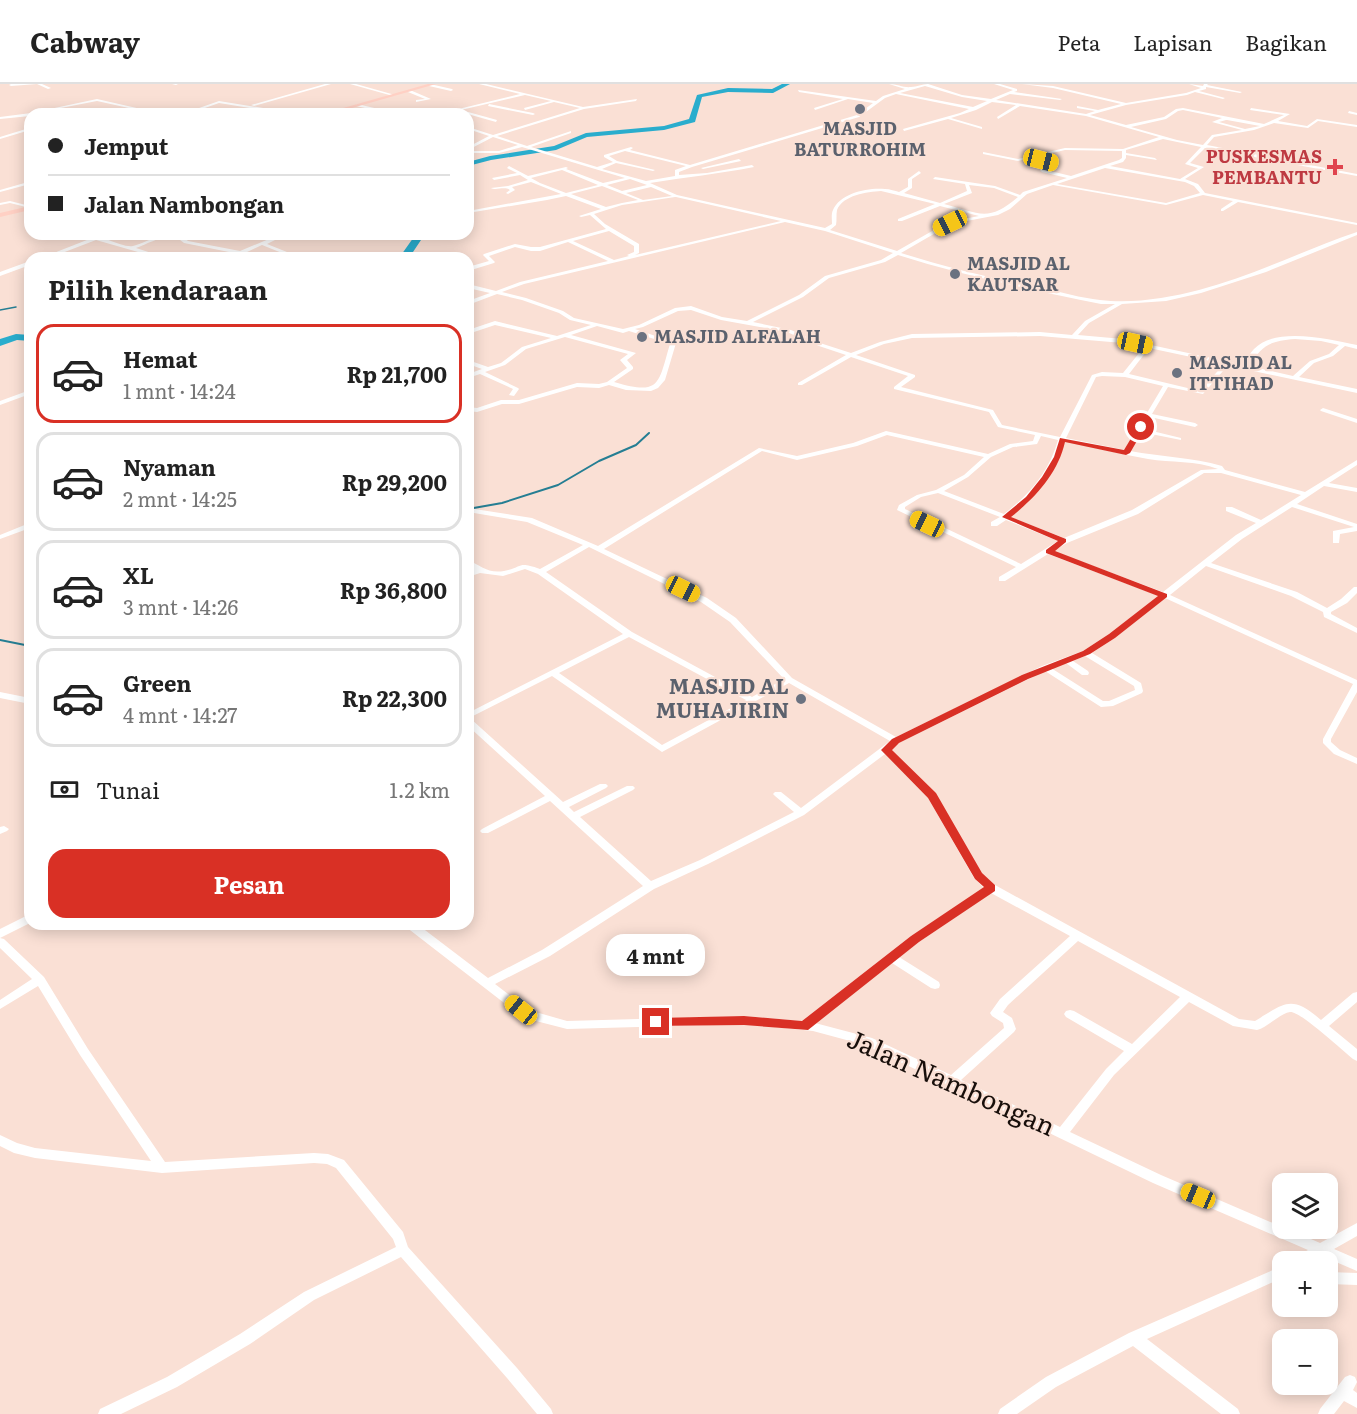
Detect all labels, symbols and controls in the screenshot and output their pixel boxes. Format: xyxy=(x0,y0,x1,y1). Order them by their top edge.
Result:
text: Cabway xyxy=(30,20,140,62)
text: Peta xyxy=(1058,26,1100,57)
text: Lapisan xyxy=(1133,26,1212,57)
text: Bagikan xyxy=(1245,26,1327,57)
marker: MASJID BATURROHIM xyxy=(853,102,867,116)
place label: MASJID BATURROHIM xyxy=(794,114,926,162)
text: Jemput xyxy=(84,129,168,162)
place label: PUSKESMAS PEMBANTU xyxy=(1206,142,1322,190)
car xyxy=(1021,147,1061,173)
marker: PUSKESMAS PEMBANTU xyxy=(1326,158,1344,176)
text: Jalan Nambongan xyxy=(84,187,284,220)
car xyxy=(930,207,970,239)
place label: MASJID AL KAUTSAR xyxy=(967,249,1070,297)
marker: MASJID AL KAUTSAR xyxy=(948,267,962,281)
text: Pilih kendaraan xyxy=(48,268,268,308)
place label: MASJID ALFALAH xyxy=(654,322,821,349)
marker: MASJID ALFALAH xyxy=(635,330,649,344)
car xyxy=(1116,330,1154,356)
text: Hemat xyxy=(123,342,197,375)
icon: car xyxy=(51,347,105,401)
place label: MASJID AL ITTIHAD xyxy=(1189,348,1292,396)
text: Rp 21,700 xyxy=(347,357,447,390)
marker: MASJID AL ITTIHAD xyxy=(1170,366,1184,380)
text: 1 mnt · 14:24 xyxy=(123,375,236,405)
route start xyxy=(1127,413,1154,440)
text: Nyaman xyxy=(123,450,216,483)
icon: car xyxy=(51,455,105,509)
text: Rp 29,200 xyxy=(342,465,447,498)
text: 2 mnt · 14:25 xyxy=(123,483,237,513)
car xyxy=(907,508,947,540)
text: XL xyxy=(123,558,154,591)
icon: car xyxy=(51,563,105,617)
text: Rp 36,800 xyxy=(340,573,447,606)
car xyxy=(663,573,703,605)
text: 3 mnt · 14:26 xyxy=(123,591,238,621)
text: Green xyxy=(123,666,192,699)
place label: MASJID AL MUHAJIRIN xyxy=(656,669,789,724)
icon: car xyxy=(51,671,105,725)
text: Rp 22,300 xyxy=(342,681,447,714)
marker: MASJID AL MUHAJIRIN xyxy=(794,692,808,706)
text: 4 mnt · 14:27 xyxy=(123,699,238,729)
icon: cash xyxy=(48,773,81,806)
text: Tunai xyxy=(96,773,160,806)
text: 1.2 km xyxy=(390,774,450,804)
button: Pesan xyxy=(48,849,450,918)
callout: 4 mnt xyxy=(606,935,706,977)
text: 4 mnt xyxy=(627,940,684,970)
car xyxy=(501,992,541,1028)
route end xyxy=(642,1008,669,1035)
street label: Jalan Nambongan xyxy=(842,1017,1062,1144)
map controls xyxy=(1272,1173,1338,1395)
button: layers xyxy=(1272,1173,1338,1239)
car xyxy=(1178,1181,1218,1211)
button: + xyxy=(1272,1251,1338,1317)
button: − xyxy=(1272,1329,1338,1395)

